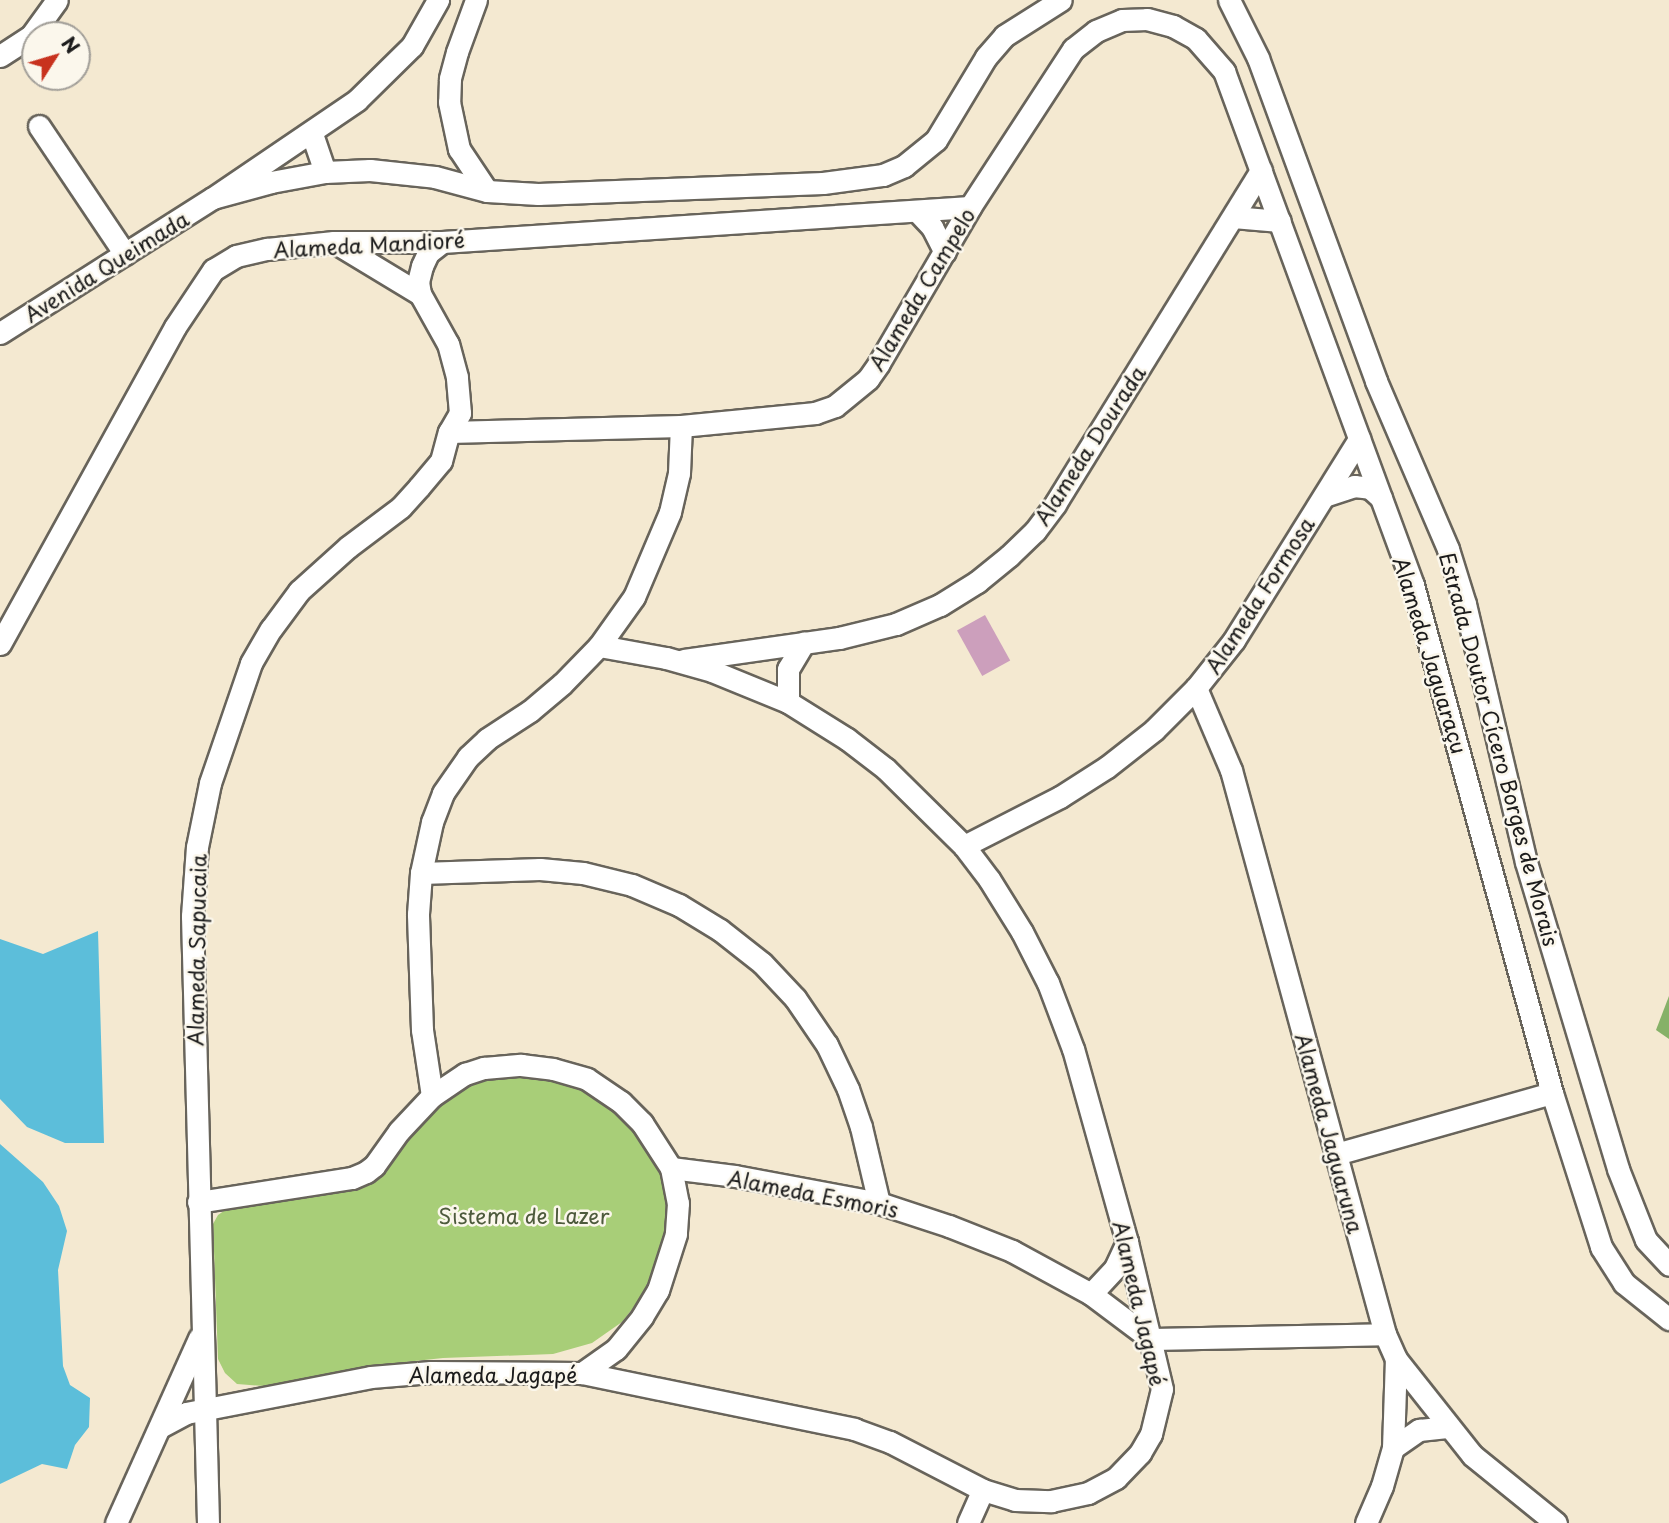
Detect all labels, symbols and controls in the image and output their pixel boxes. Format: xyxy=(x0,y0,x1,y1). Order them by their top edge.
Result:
north arrow xyxy=(21,21,91,91)
text: N xyxy=(55,30,87,59)
street label: Alameda Campelo xyxy=(862,203,980,375)
street label: Avenida Queimada xyxy=(19,205,193,327)
street label: Alameda Mandioré xyxy=(273,226,465,262)
street label: Alameda Dourada xyxy=(1028,360,1150,530)
street label: Alameda Formosa xyxy=(1199,511,1319,679)
street label: Estrada Doutor Cícero Borges de Morais xyxy=(1435,549,1565,949)
street label: Alameda Jaguaraçu xyxy=(1389,553,1473,757)
street label: Alameda Sapucaia xyxy=(182,855,210,1045)
street label: Alameda Jaguaruna xyxy=(1291,1031,1369,1235)
street label: Alameda Esmoris xyxy=(725,1164,901,1222)
park label: Sistema de Lazer xyxy=(438,1202,610,1228)
street label: Alameda Jagapé xyxy=(1109,1218,1171,1388)
street label: Alameda Jagapé xyxy=(408,1361,578,1387)

